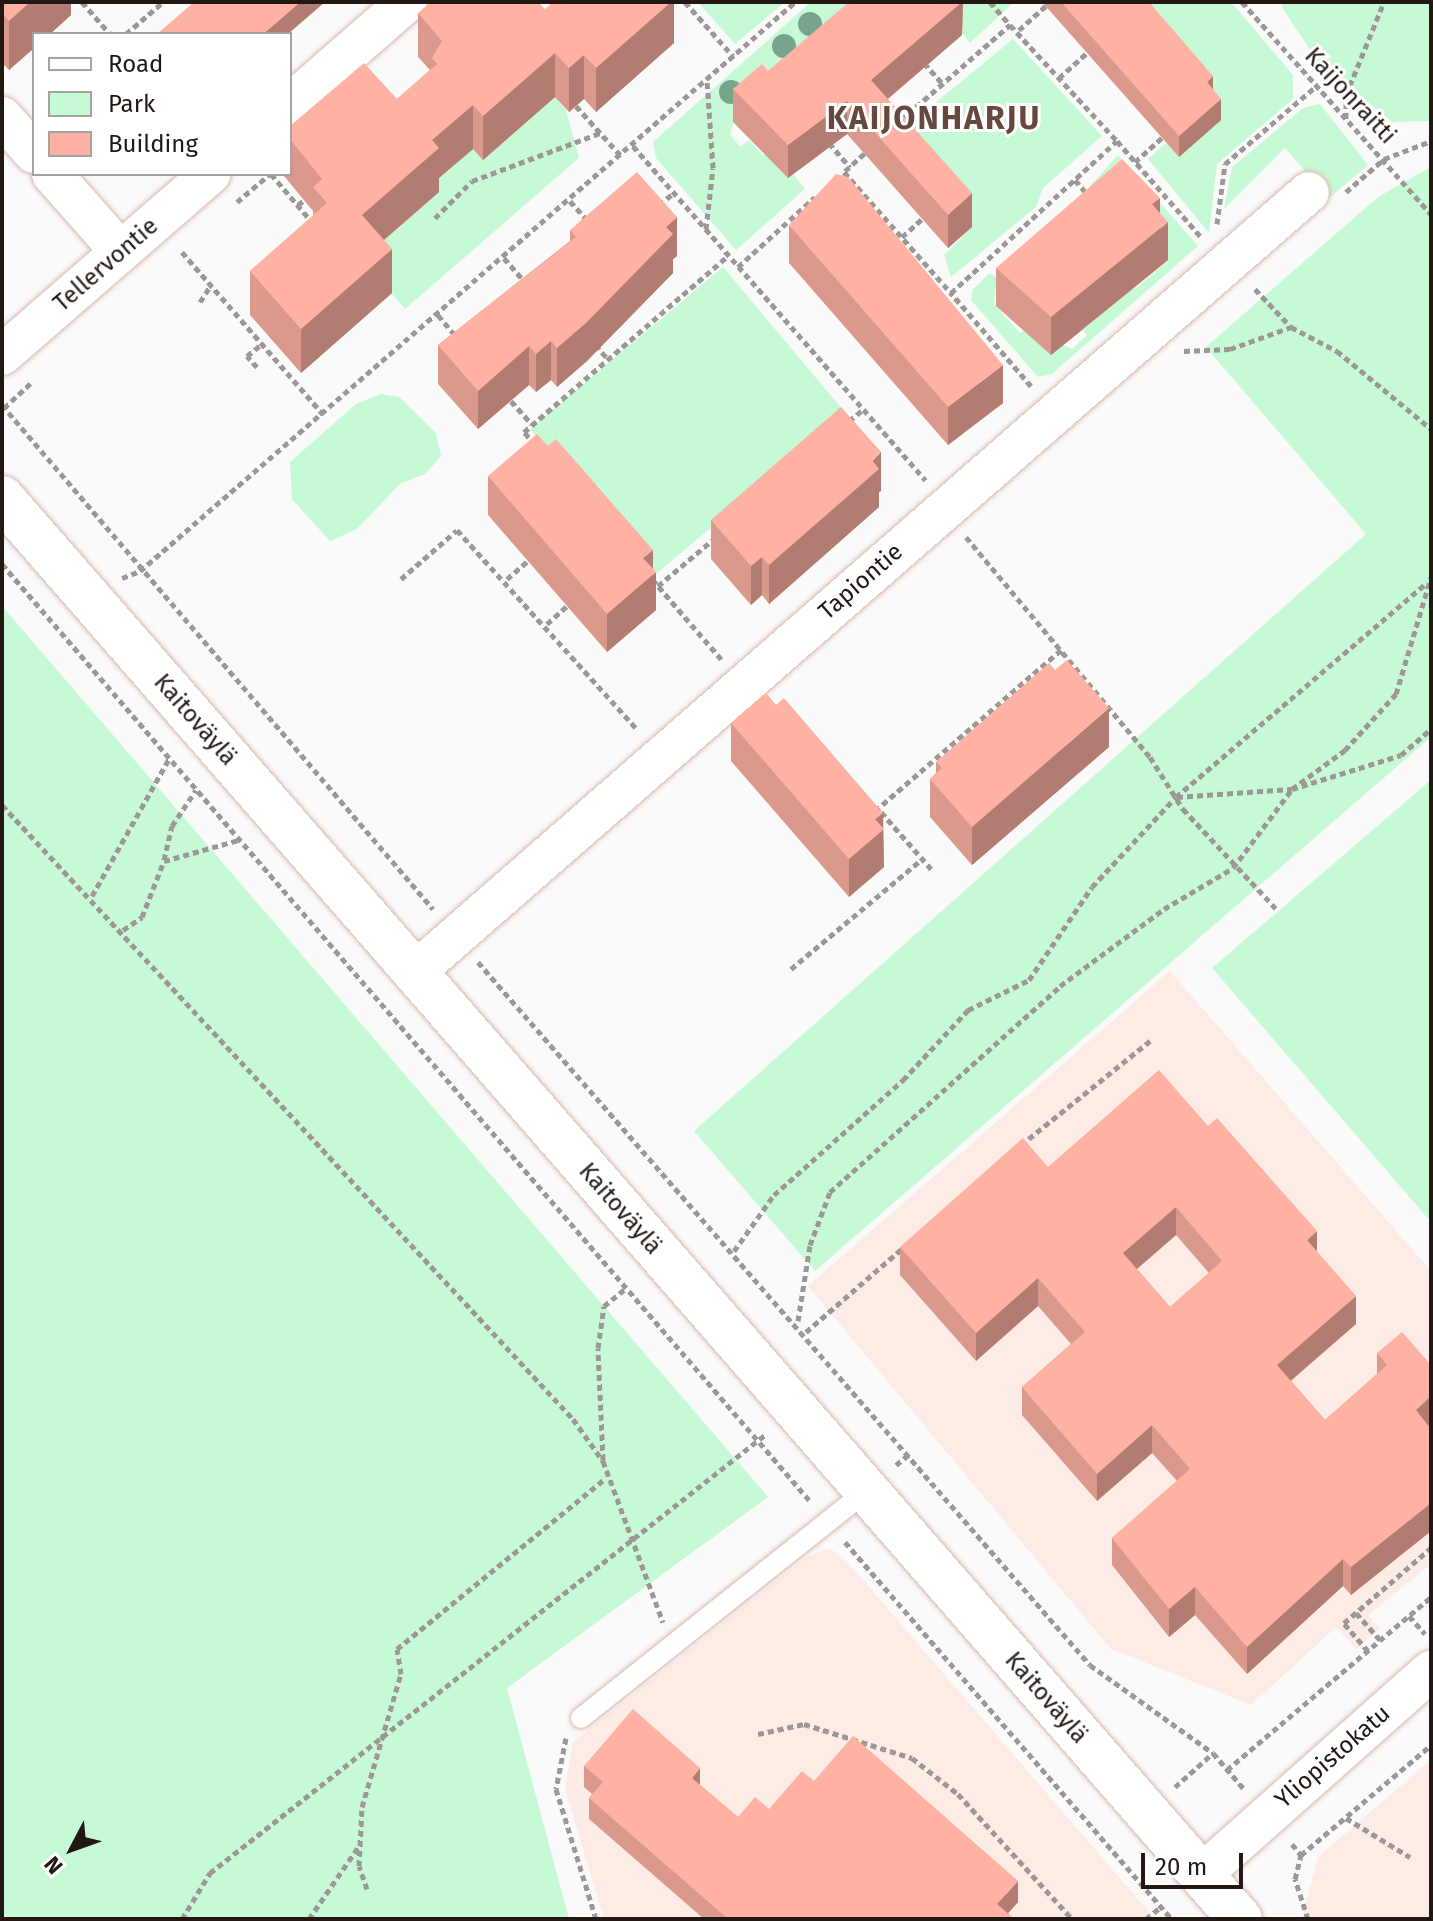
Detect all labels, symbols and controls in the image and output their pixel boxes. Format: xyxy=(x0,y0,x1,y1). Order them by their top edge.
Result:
legend xyxy=(32,32,292,176)
street label: Kaijonraitti xyxy=(1298,42,1402,150)
text: Road xyxy=(108,50,163,78)
text: Park xyxy=(108,90,155,118)
district label: KAIJONHARJU xyxy=(827,99,1041,137)
text: Building xyxy=(108,130,198,158)
street label: Tellervontie xyxy=(48,212,164,318)
street label: Tapiontie xyxy=(813,538,909,626)
street label: Kaitoväylä xyxy=(147,668,243,772)
street label: Kaitoväylä xyxy=(572,1157,668,1261)
street label: Kaitoväylä xyxy=(998,1646,1094,1750)
street label: Yliopistokatu xyxy=(1270,1699,1396,1815)
north arrow xyxy=(32,1809,112,1889)
scale bar xyxy=(1145,1837,1247,1887)
text: N xyxy=(39,1851,68,1879)
text: 20 m xyxy=(1155,1853,1207,1881)

